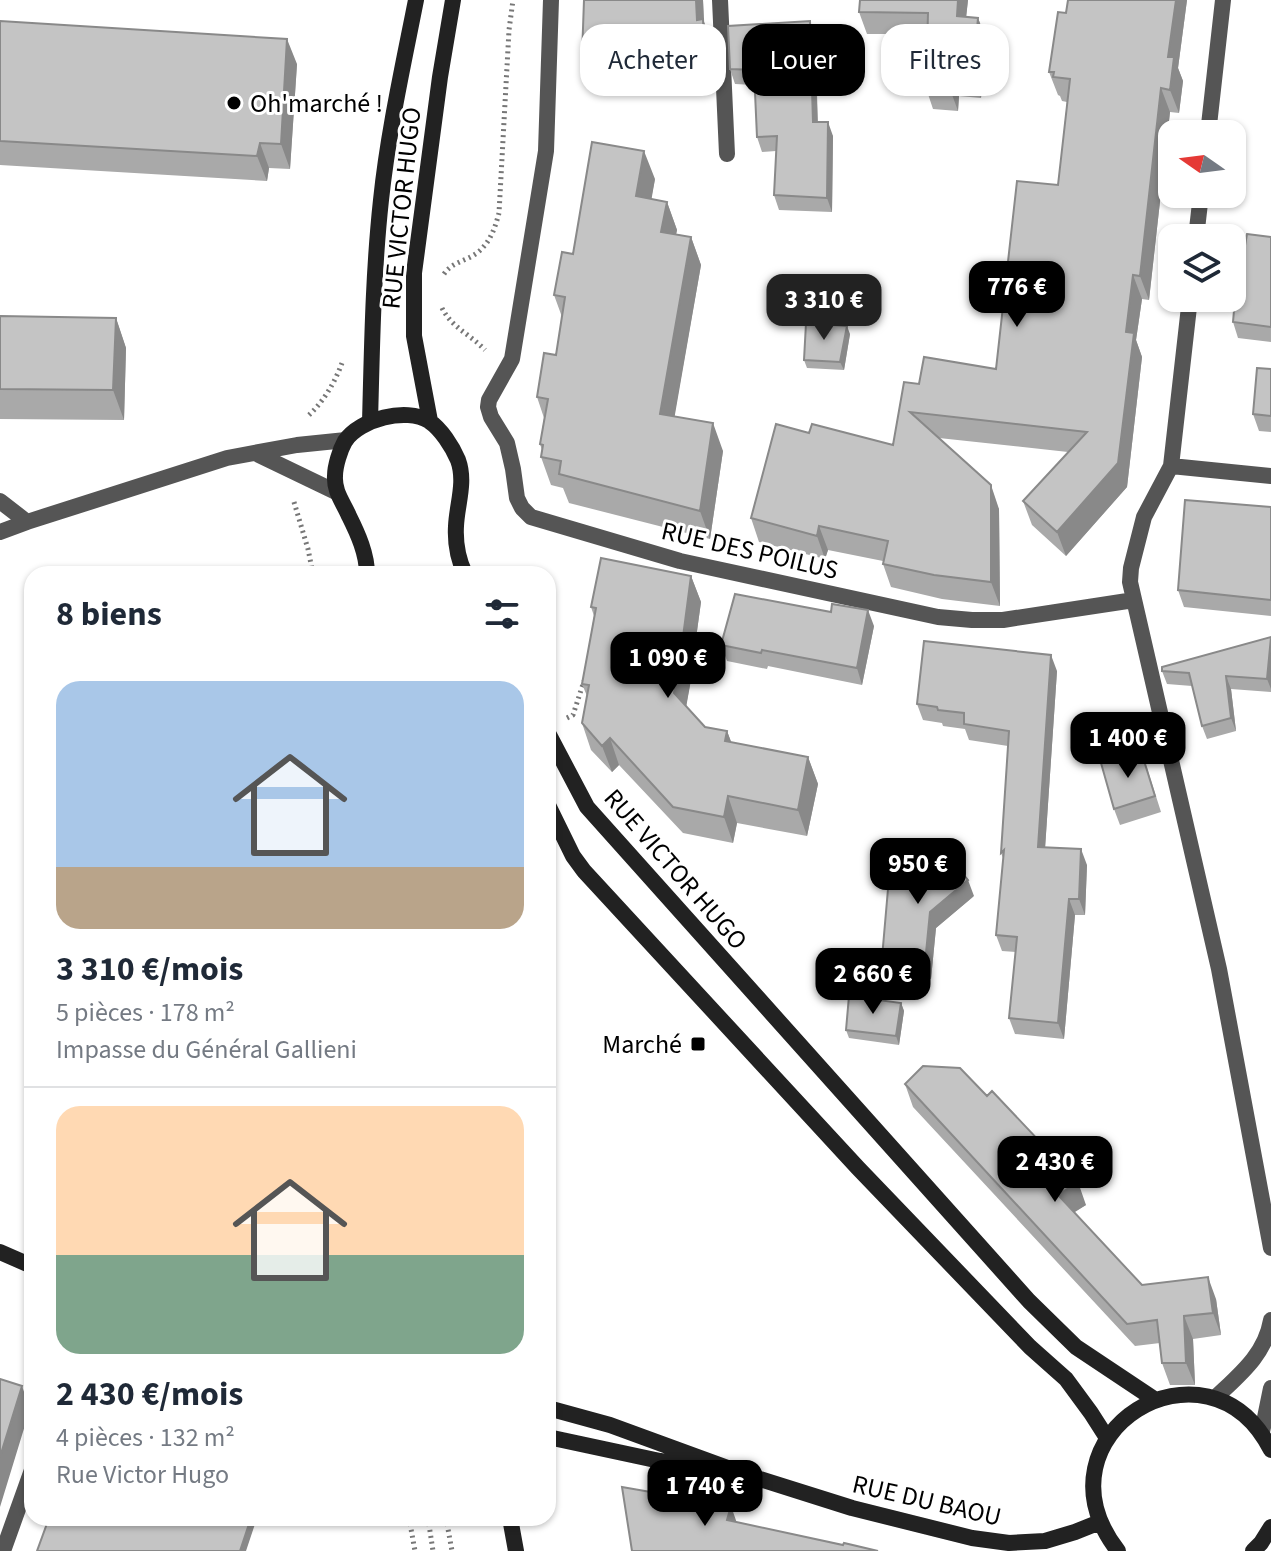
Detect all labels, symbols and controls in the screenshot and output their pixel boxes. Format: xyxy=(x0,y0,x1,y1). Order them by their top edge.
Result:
chip: Acheter xyxy=(580,24,726,96)
chip: Louer xyxy=(742,24,865,96)
chip: Filtres xyxy=(881,24,1009,96)
place label: Oh'marché ! xyxy=(250,85,383,122)
marker: Oh'marché ! xyxy=(225,94,243,112)
street label: RUE VICTOR HUGO xyxy=(373,105,430,311)
north arrow xyxy=(1158,120,1246,208)
map controls xyxy=(1158,120,1246,312)
button: layers xyxy=(1158,224,1246,312)
pin: 776 € xyxy=(961,261,1073,329)
text: 776 € xyxy=(987,268,1047,305)
pin: 3 310 € xyxy=(750,274,898,342)
text: 3 310 € xyxy=(784,281,864,318)
street label: RUE DES POILUS xyxy=(658,512,842,589)
text: 8 biens xyxy=(56,590,162,639)
icon: filters xyxy=(480,592,524,636)
pin: 1 090 € xyxy=(594,632,742,700)
text: 1 090 € xyxy=(628,639,708,676)
pin: 1 400 € xyxy=(1054,712,1202,780)
text: 1 400 € xyxy=(1088,719,1168,756)
icon: home xyxy=(218,733,362,877)
street label: RUE VICTOR HUGO xyxy=(595,781,756,958)
pin: 950 € xyxy=(862,838,974,906)
text: 950 € xyxy=(888,845,948,882)
text: 3 310 €/mois xyxy=(56,945,243,994)
pin: 2 660 € xyxy=(799,948,947,1016)
text: 2 660 € xyxy=(833,955,913,992)
text: 5 pièces · 178 m² xyxy=(56,994,235,1031)
place label: Marché xyxy=(602,1026,682,1063)
text: Impasse du Général Gallieni xyxy=(56,1031,357,1068)
marker: Marché xyxy=(689,1035,707,1053)
pin: 2 430 € xyxy=(981,1136,1129,1204)
text: 2 430 € xyxy=(1015,1143,1095,1180)
icon: home xyxy=(218,1158,362,1302)
text: 2 430 €/mois xyxy=(56,1370,243,1419)
text: 4 pièces · 132 m² xyxy=(56,1419,235,1456)
text: Rue Victor Hugo xyxy=(56,1456,229,1493)
pin: 1 740 € xyxy=(631,1460,779,1528)
street label: RUE DU BAOU xyxy=(849,1465,1005,1536)
text: 1 740 € xyxy=(665,1467,745,1504)

